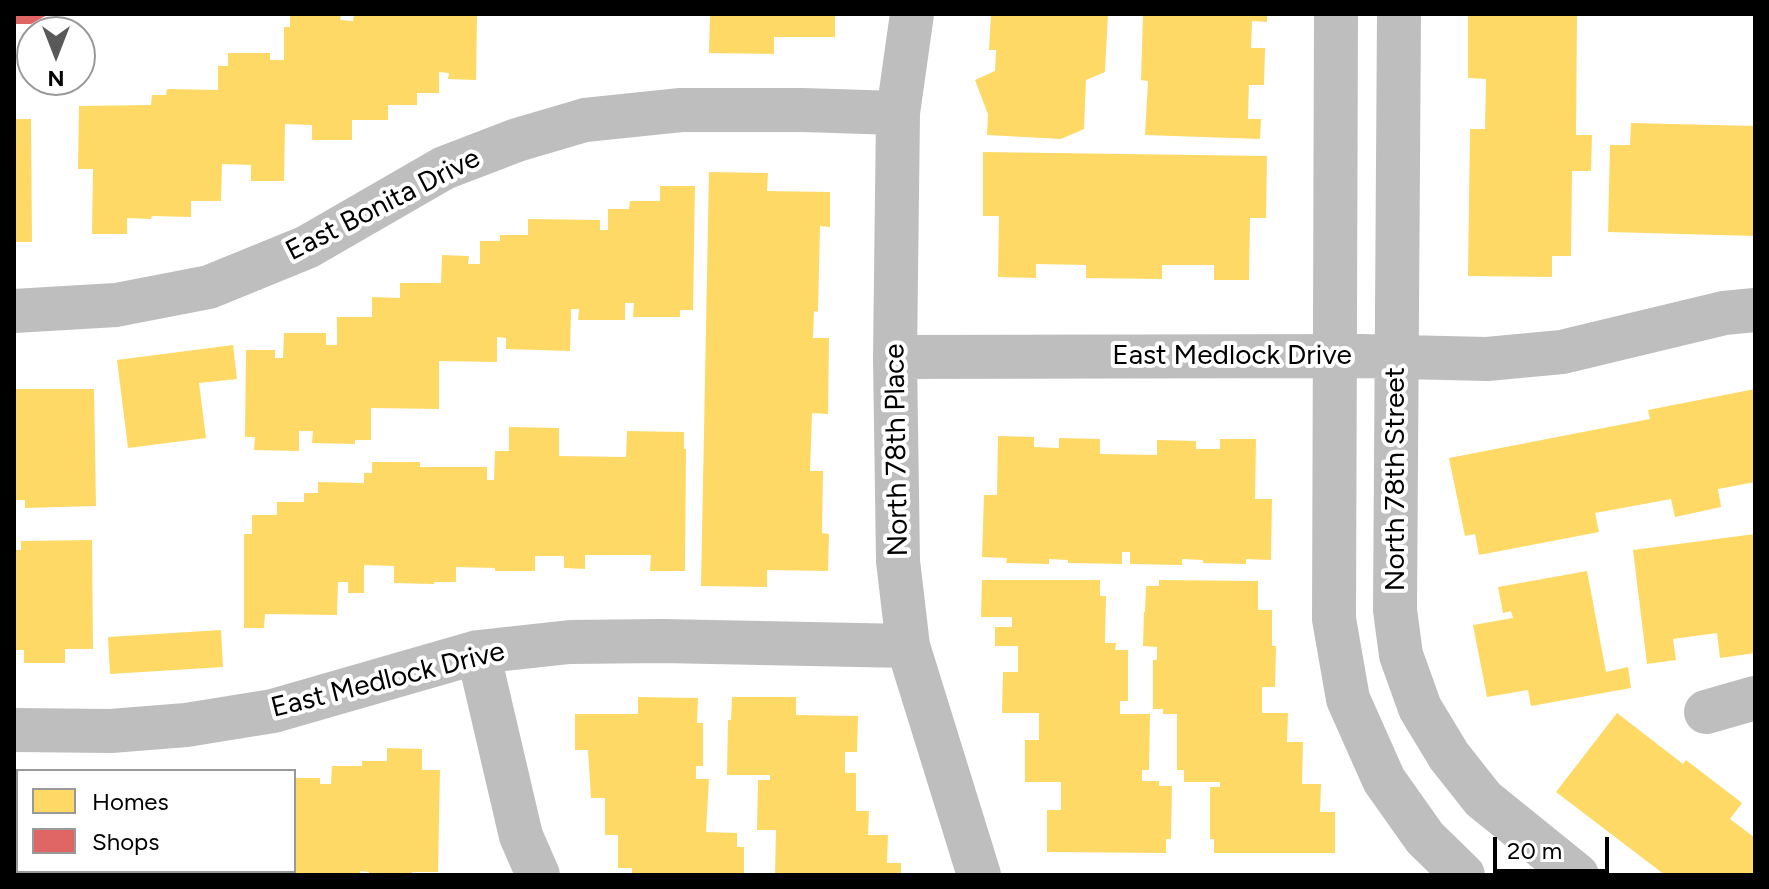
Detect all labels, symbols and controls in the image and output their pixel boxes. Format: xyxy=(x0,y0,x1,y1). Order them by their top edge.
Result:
north arrow xyxy=(16,16,96,96)
text: N xyxy=(48,65,65,92)
street label: East Bonita Drive xyxy=(280,142,486,268)
street label: East Medlock Drive xyxy=(1112,339,1352,373)
street label: North 78th Place xyxy=(878,343,916,557)
street label: North 78th Street xyxy=(1379,367,1413,591)
street label: East Medlock Drive xyxy=(268,635,508,725)
legend xyxy=(16,769,296,873)
text: Homes xyxy=(92,787,169,816)
scale bar xyxy=(1497,821,1613,871)
text: Shops xyxy=(92,827,159,856)
text: 20 m xyxy=(1507,836,1562,865)

